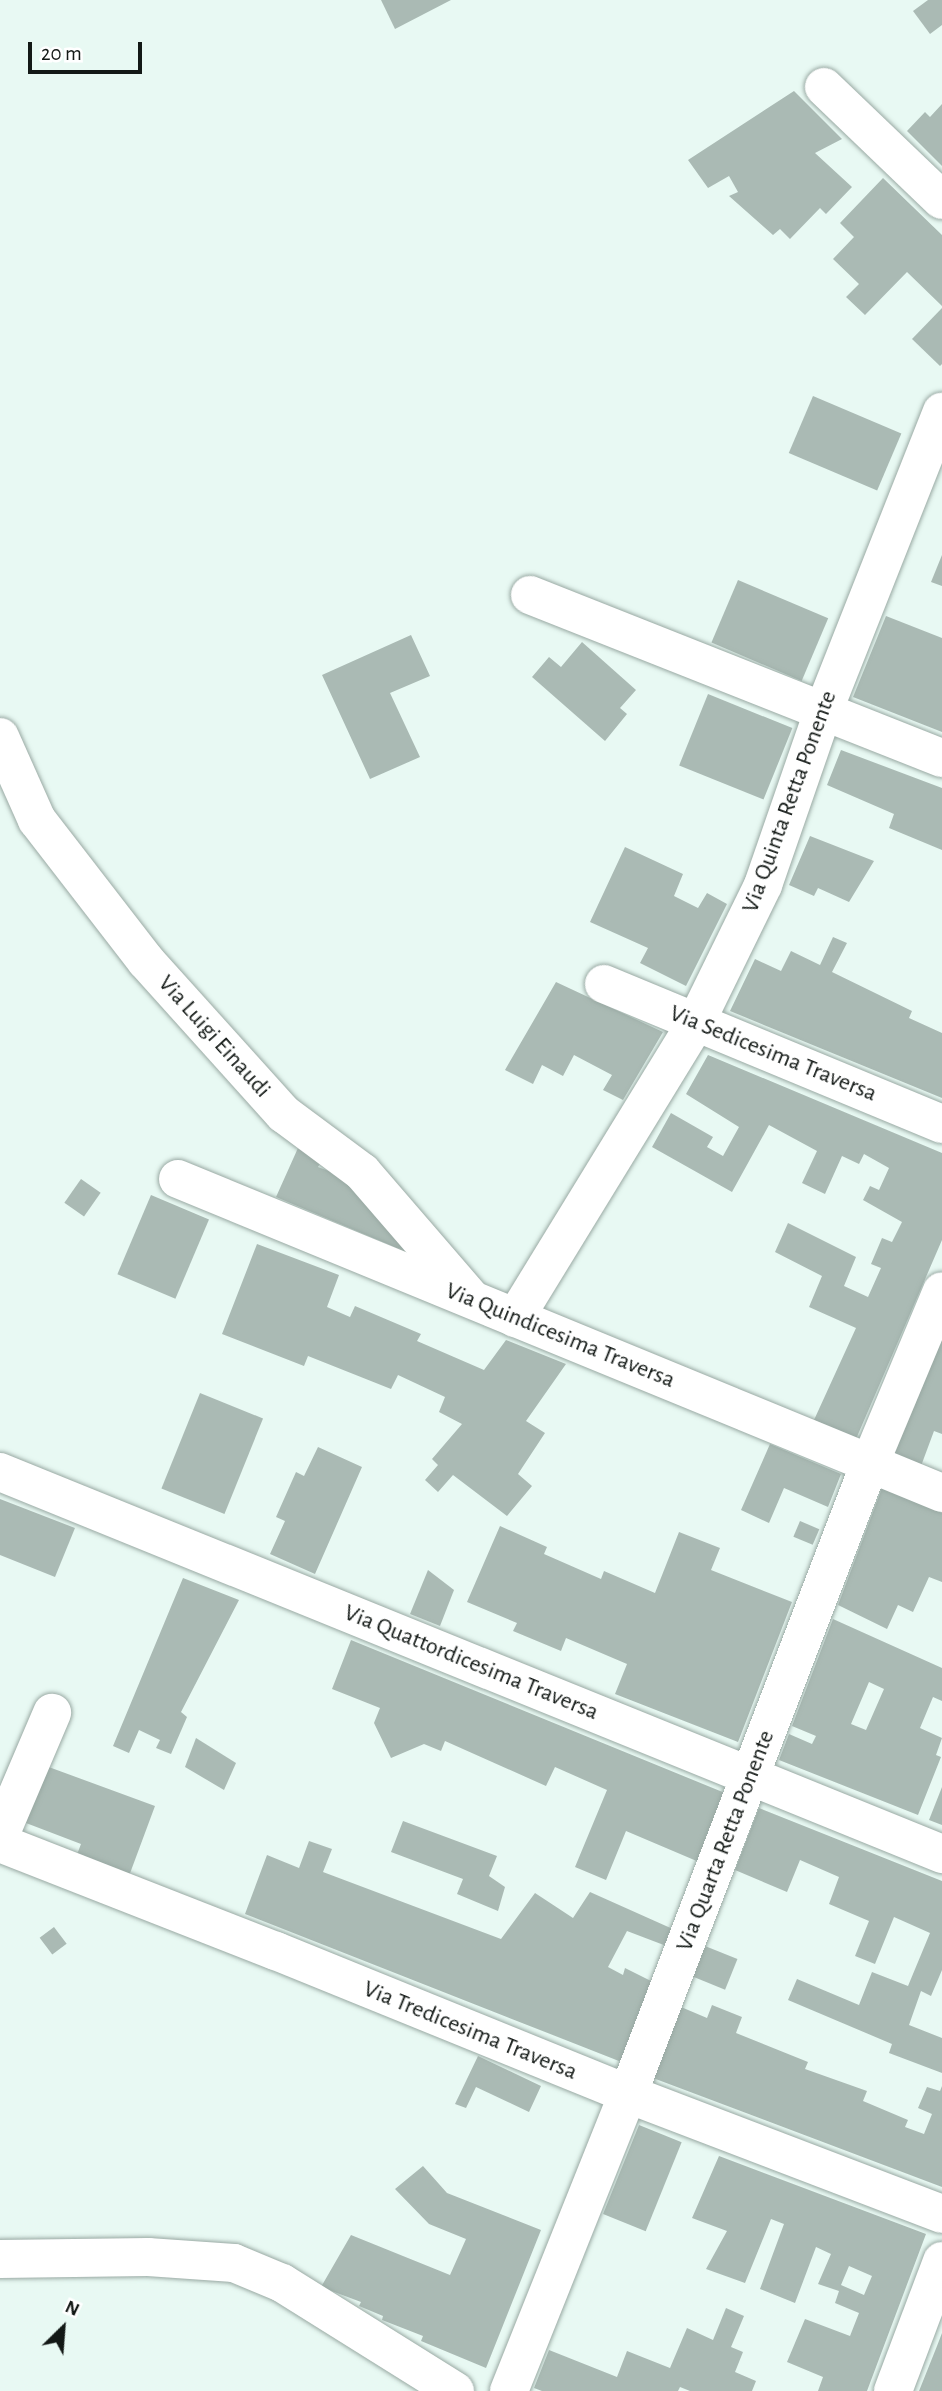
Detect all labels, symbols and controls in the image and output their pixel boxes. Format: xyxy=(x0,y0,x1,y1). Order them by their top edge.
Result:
scale bar xyxy=(32,28,145,72)
text: 20 m xyxy=(41,43,82,64)
street label: Via Quinta Retta Ponente xyxy=(736,687,844,917)
street label: Via Luigi Einaudi xyxy=(151,970,277,1104)
street label: Via Sedicesima Traversa xyxy=(665,999,881,1109)
street label: Via Quindicesima Traversa xyxy=(441,1277,679,1395)
street label: Via Quattordicesima Traversa xyxy=(340,1599,602,1727)
street label: Via Quarta Retta Ponente xyxy=(671,1726,781,1956)
street label: Via Tredicesima Traversa xyxy=(359,1975,581,2087)
north arrow xyxy=(28,2293,98,2363)
text: N xyxy=(62,2297,82,2320)

